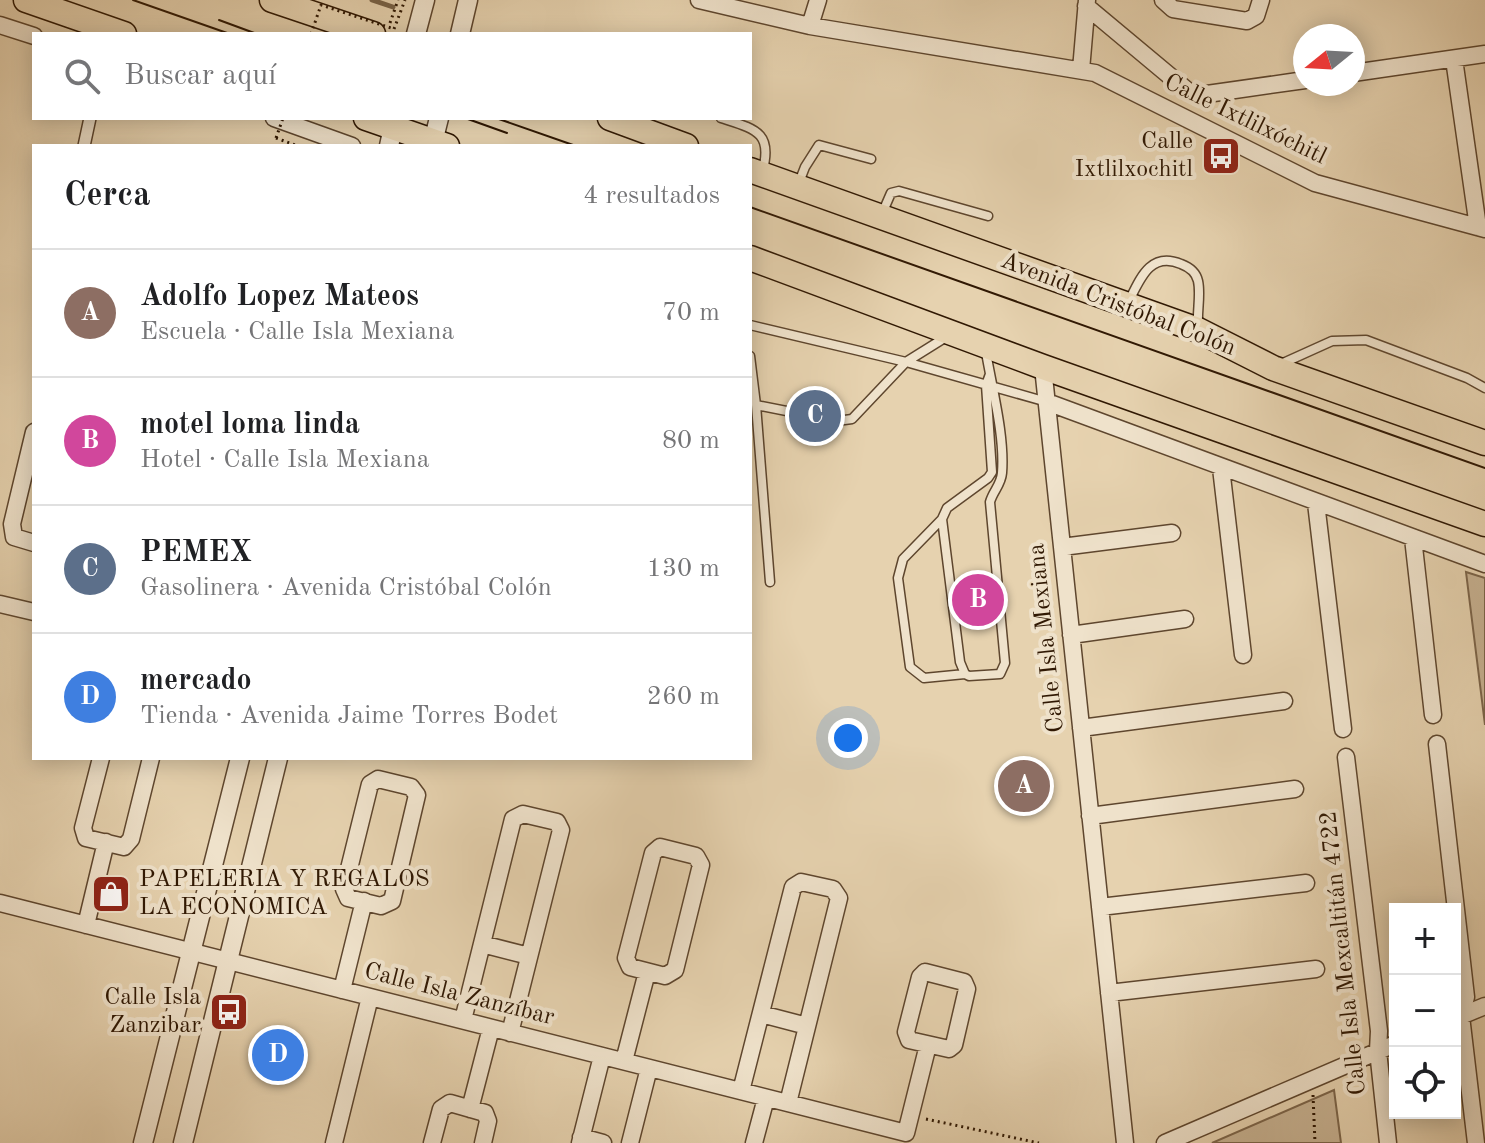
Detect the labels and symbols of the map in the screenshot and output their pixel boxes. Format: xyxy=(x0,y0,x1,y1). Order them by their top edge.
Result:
north arrow xyxy=(1293,24,1365,96)
street label: Calle Ixtlilxóchitl xyxy=(1160,70,1330,170)
place label: Calle Ixtlilxochitl xyxy=(1075,130,1193,182)
bus stop icon: Calle Ixtlilxochitl xyxy=(1200,135,1242,177)
street label: Avenida Cristóbal Colón xyxy=(997,249,1239,361)
pin: C xyxy=(789,386,841,446)
street label: Calle Isla Mexiana xyxy=(1025,542,1069,734)
pin: B xyxy=(952,570,1004,630)
your location xyxy=(828,718,868,758)
pin: A xyxy=(998,756,1050,816)
street label: Calle Isla Mexcaltitán 4722 xyxy=(1317,810,1371,1096)
place label: PAPELERIA Y REGALOS LA ECONOMICA xyxy=(139,868,430,920)
shop icon: PAPELERIA Y REGALOS LA ECONOMICA xyxy=(90,873,132,915)
street label: Calle Isla Zanzíbar xyxy=(361,960,557,1030)
place label: Calle Isla Zanzibar xyxy=(104,986,201,1038)
bus stop icon: Calle Isla Zanzibar xyxy=(208,991,250,1033)
pin: D xyxy=(252,1025,304,1085)

